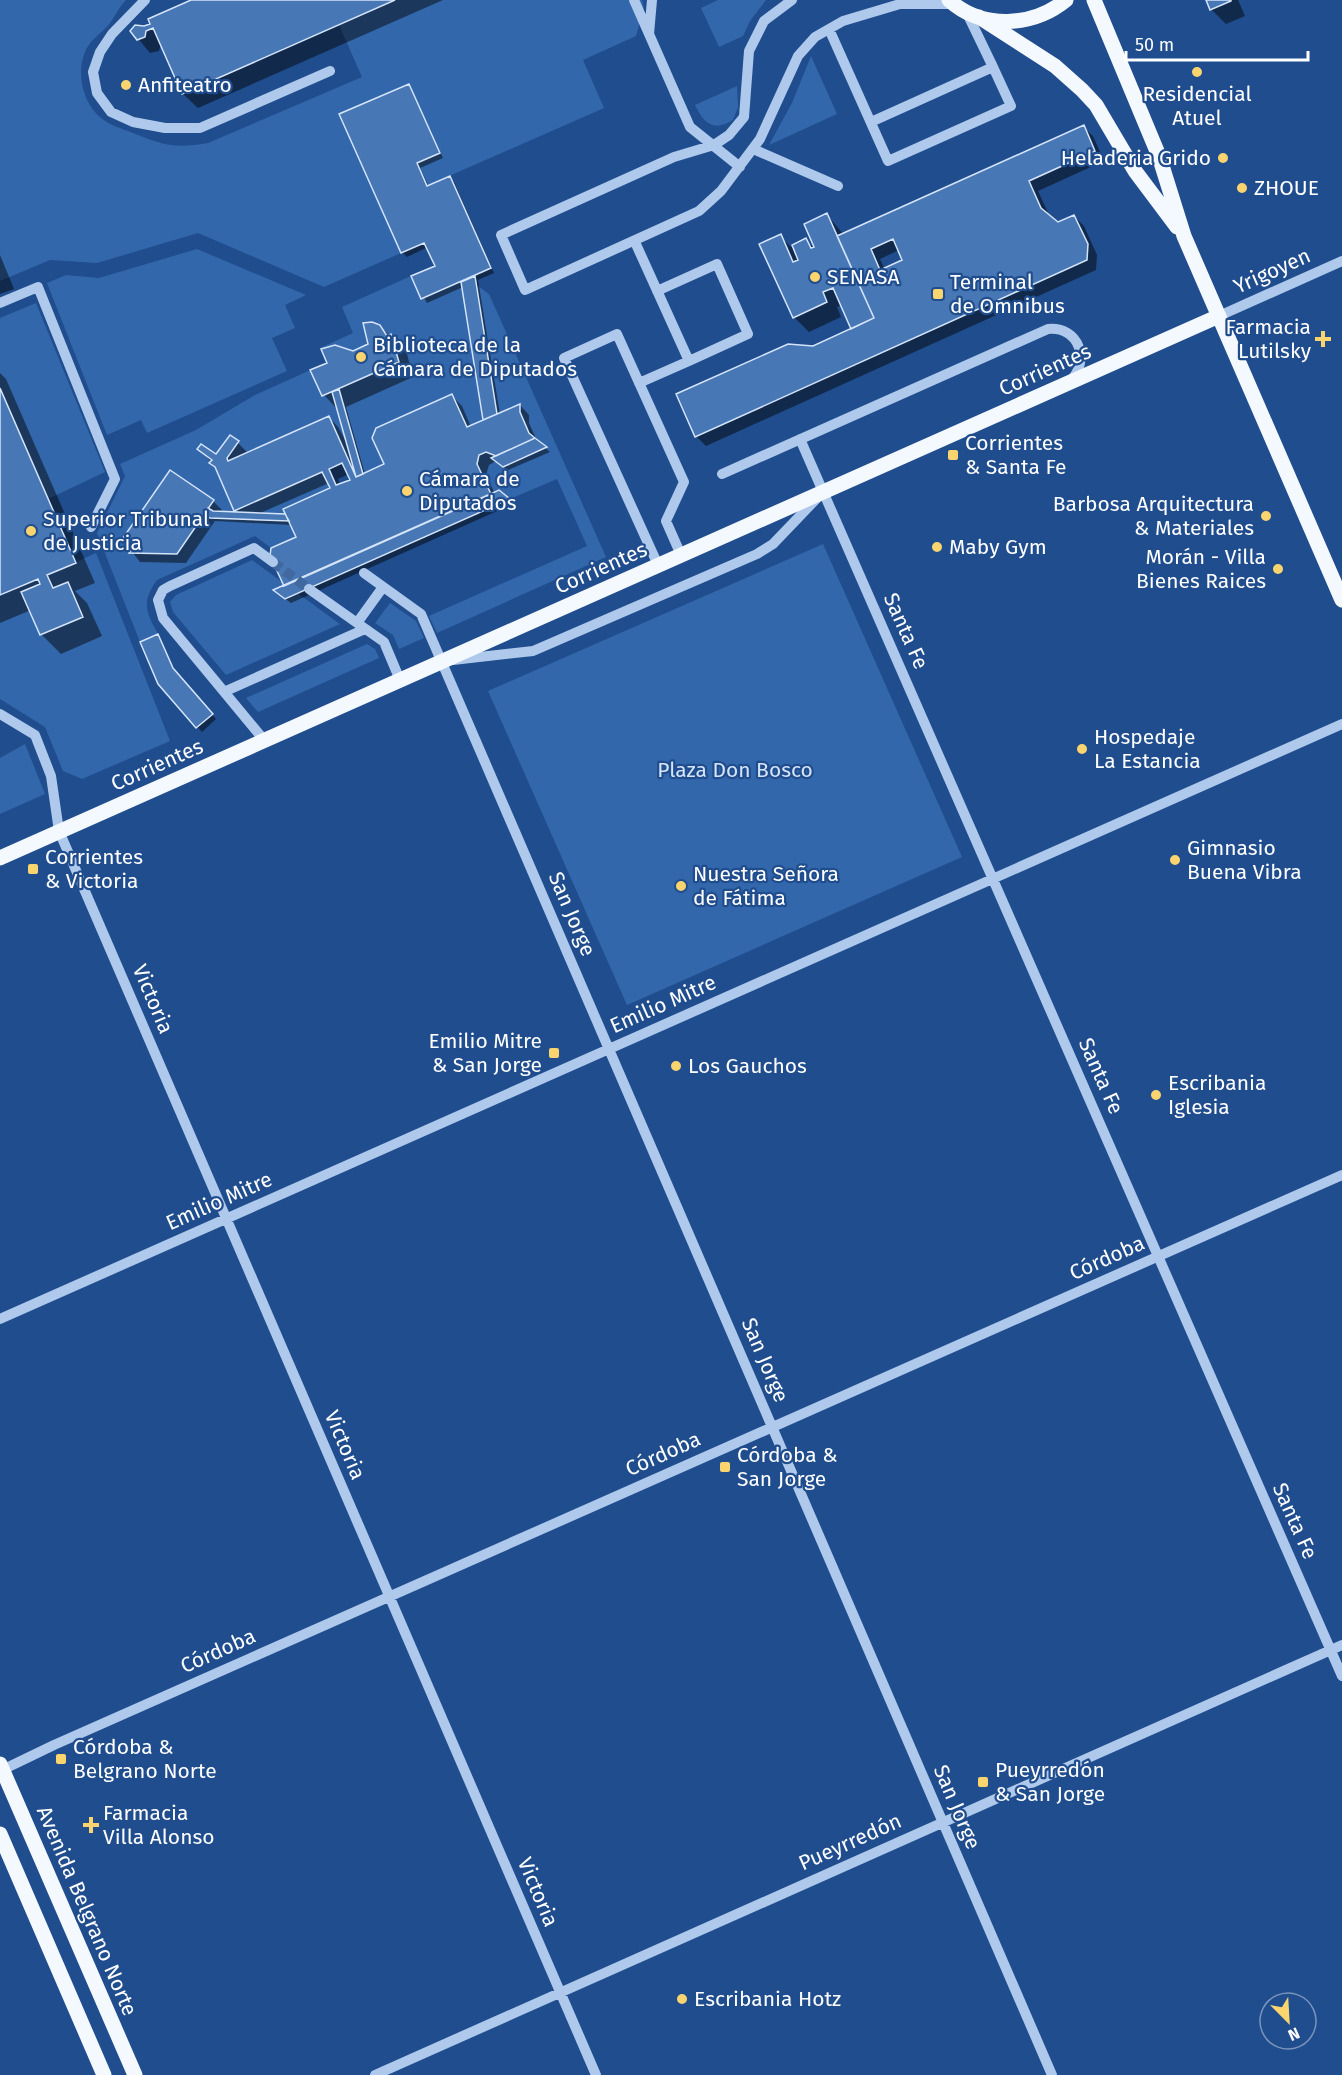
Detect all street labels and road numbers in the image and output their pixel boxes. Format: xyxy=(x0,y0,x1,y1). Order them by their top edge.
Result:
street label: Yrigoyen xyxy=(1230,243,1314,299)
street label: Corrientes xyxy=(995,338,1095,402)
street label: Corrientes xyxy=(551,536,651,600)
street label: Santa Fe xyxy=(878,589,934,673)
street label: Corrientes xyxy=(107,733,207,797)
street label: San Jorge xyxy=(543,868,601,960)
street label: Victoria xyxy=(127,960,179,1038)
street label: Emilio Mitre xyxy=(606,969,720,1039)
street label: Santa Fe xyxy=(1073,1034,1129,1118)
street label: Emilio Mitre xyxy=(162,1166,276,1236)
street label: Córdoba xyxy=(1065,1230,1149,1286)
street label: San Jorge xyxy=(736,1314,794,1406)
street label: Victoria xyxy=(319,1406,371,1484)
street label: Córdoba xyxy=(621,1426,705,1482)
street label: Santa Fe xyxy=(1267,1479,1323,1563)
street label: Córdoba xyxy=(176,1623,260,1679)
street label: San Jorge xyxy=(928,1761,986,1853)
street label: Avenida Belgrano Norte xyxy=(31,1802,143,2020)
street label: Pueyrredón xyxy=(795,1808,905,1876)
street label: Victoria xyxy=(512,1853,564,1931)

